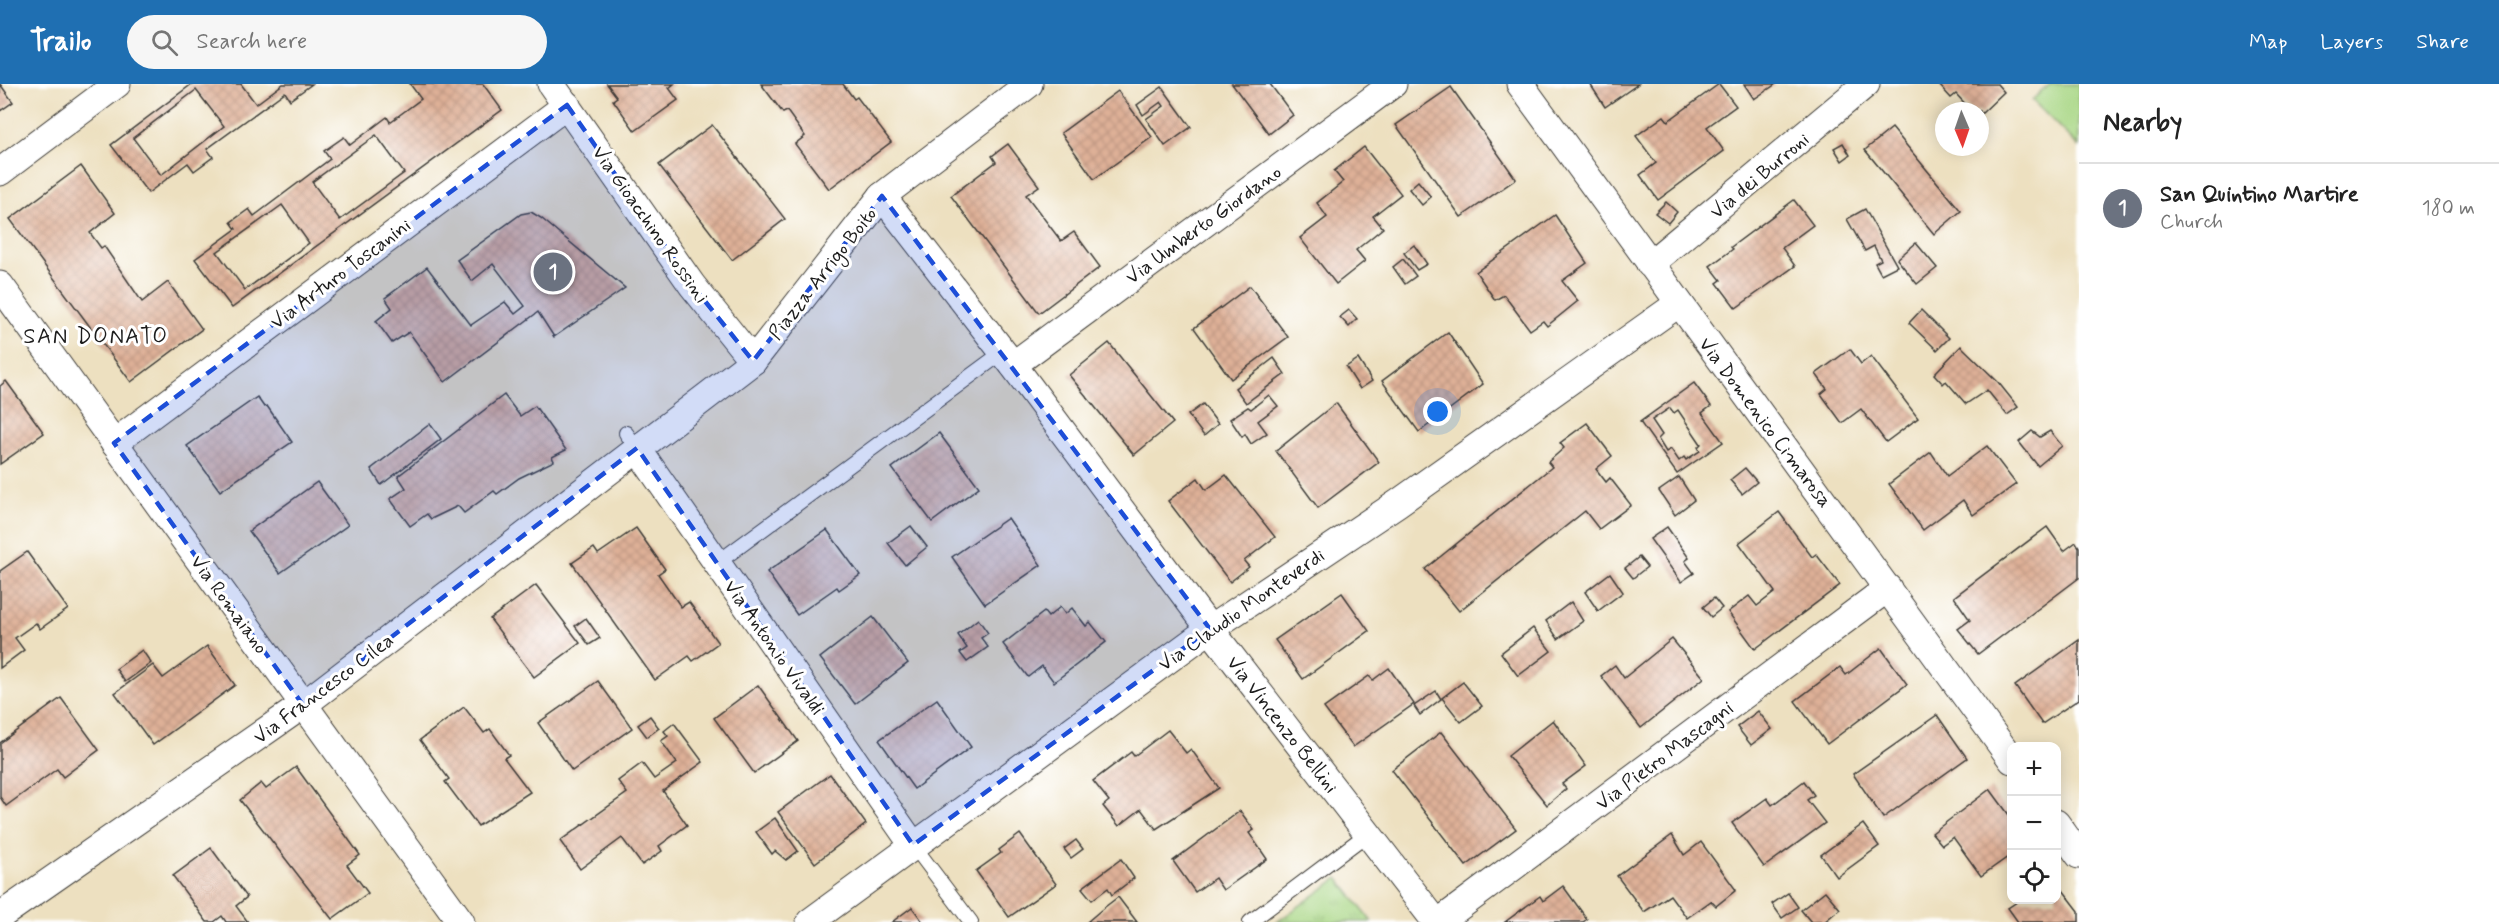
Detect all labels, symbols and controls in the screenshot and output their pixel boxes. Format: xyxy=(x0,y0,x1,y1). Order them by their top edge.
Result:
search box xyxy=(127,15,547,69)
text: Trailo xyxy=(30,24,91,61)
icon: search xyxy=(148,26,181,59)
text: Search here xyxy=(196,28,307,56)
text: Map xyxy=(2249,28,2287,56)
text: Layers xyxy=(2320,28,2383,56)
text: Share xyxy=(2416,28,2469,56)
north arrow xyxy=(1935,102,1989,156)
text: Nearby xyxy=(2103,106,2182,140)
street label: Via dei Burroni xyxy=(1704,127,1815,226)
street label: Via Gioacchino Rossini xyxy=(585,141,714,309)
street label: Via Umberto Giordano xyxy=(1120,159,1288,291)
text: San Quintino Martire xyxy=(2160,181,2359,209)
text: 1 xyxy=(2118,195,2127,222)
text: 180 m xyxy=(2422,195,2475,222)
street label: Piazza Arrigo Boito xyxy=(763,202,884,347)
text: Church xyxy=(2160,209,2223,236)
street label: Via Arturo Toscanini xyxy=(265,212,417,336)
pin: 1 xyxy=(534,250,572,294)
district label: SAN DONATO xyxy=(23,323,169,351)
street label: Via Domenico Cimarosa xyxy=(1692,332,1838,514)
your location xyxy=(1423,397,1452,426)
street label: Via Claudio Monteverdi xyxy=(1153,542,1331,678)
street label: Via Romaiano xyxy=(184,550,274,660)
street label: Via Antonio Vivaldi xyxy=(717,575,831,721)
street label: Via Francesco Cilea xyxy=(248,627,400,751)
street label: Via Vincenzo Bellini xyxy=(1220,651,1344,799)
street label: Via Pietro Mascagni xyxy=(1590,695,1740,817)
map controls xyxy=(2007,742,2061,904)
button: + xyxy=(2007,742,2061,796)
button: − xyxy=(2007,796,2061,850)
button: locate xyxy=(2007,850,2061,904)

